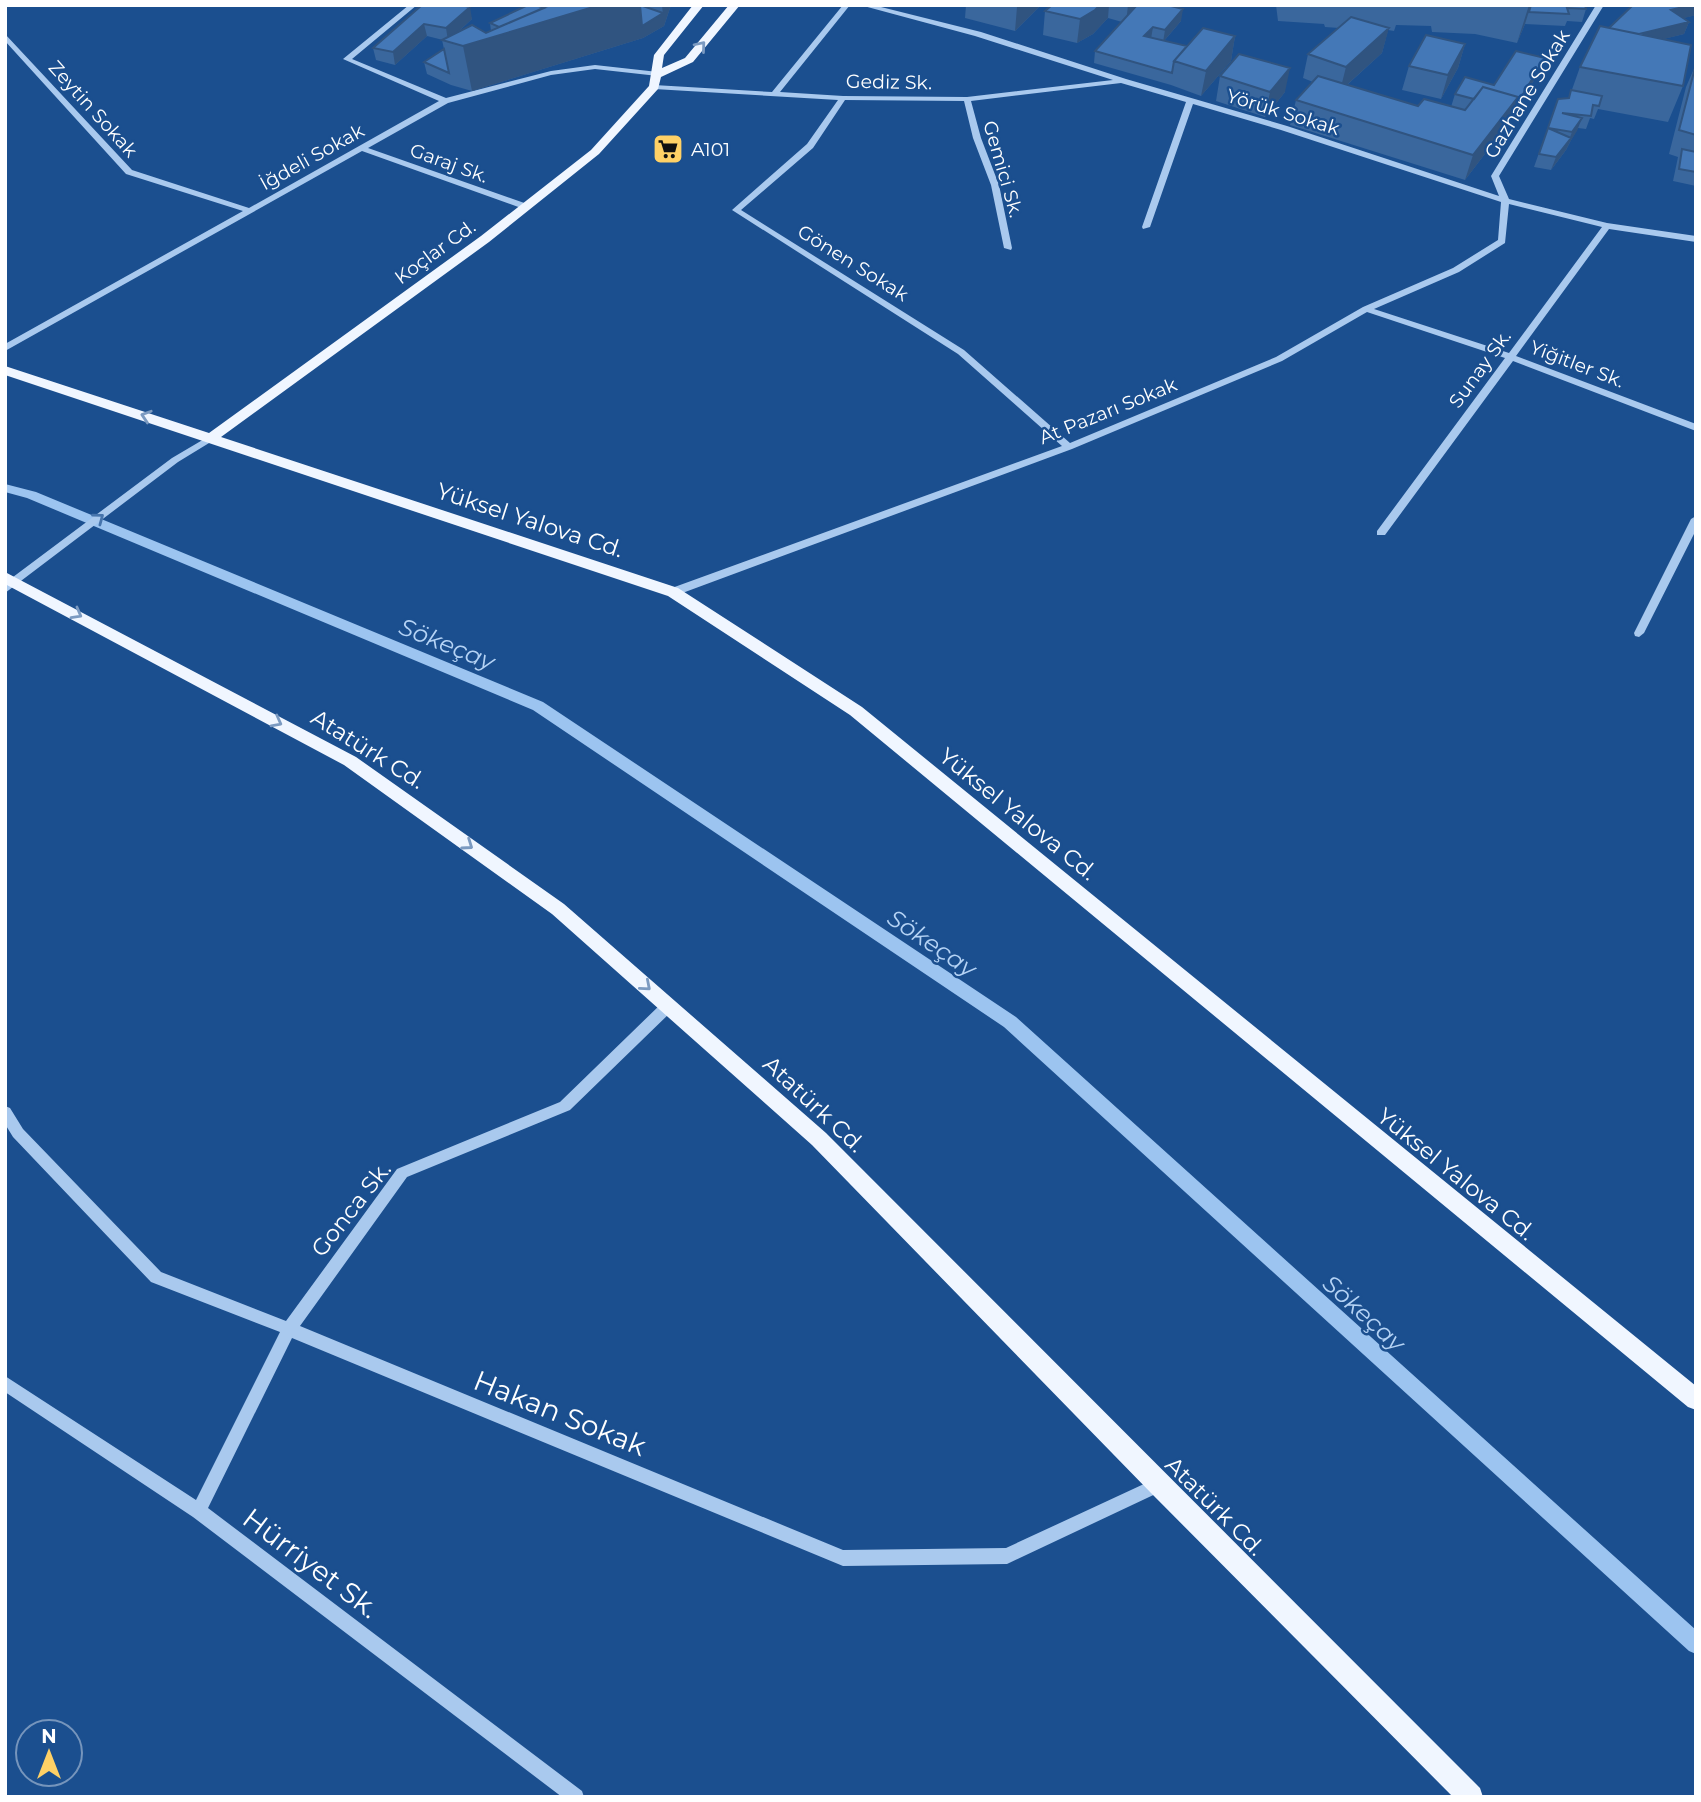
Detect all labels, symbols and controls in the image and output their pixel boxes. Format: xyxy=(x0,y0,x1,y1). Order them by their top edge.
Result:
street label: Gazhane Sokak xyxy=(1479,25,1575,163)
one-way arrow xyxy=(693,41,705,54)
street label: Zeytin Sokak xyxy=(44,56,143,162)
street label: Gediz Sk. xyxy=(846,70,932,94)
street label: Yörük Sokak xyxy=(1224,84,1343,140)
street label: Gemici Sk. xyxy=(978,118,1028,220)
street label: İğdeli Sokak xyxy=(256,119,369,195)
supermarket icon: A101 xyxy=(651,132,685,166)
street label: Garaj Sk. xyxy=(407,138,491,188)
place label: A101 xyxy=(691,138,730,161)
street label: Koçlar Cd. xyxy=(390,215,480,289)
street label: Gönen Sokak xyxy=(793,220,913,306)
street label: Sunay Sk. xyxy=(1444,326,1516,412)
street label: Yiğitler Sk. xyxy=(1527,336,1627,392)
street label: At Pazarı Sokak xyxy=(1036,373,1181,449)
one-way arrow xyxy=(141,410,153,424)
street label: Yüksel Yalova Cd. xyxy=(433,477,627,563)
one-way arrow xyxy=(92,514,104,526)
one-way arrow xyxy=(70,606,82,619)
water label: Sökeçay xyxy=(395,612,501,677)
street label: Atatürk Cd. xyxy=(306,703,430,795)
one-way arrow xyxy=(270,714,282,728)
street label: Yüksel Yalova Cd. xyxy=(934,742,1102,886)
one-way arrow xyxy=(460,837,473,849)
water label: Sökeçay xyxy=(882,903,983,984)
one-way arrow xyxy=(638,978,651,990)
street label: Atatürk Cd. xyxy=(757,1050,871,1158)
street label: Yüksel Yalova Cd. xyxy=(1372,1102,1540,1246)
street label: Gonca Sk. xyxy=(305,1156,397,1262)
water label: Sökeçay xyxy=(1317,1269,1413,1359)
street label: Hakan Sokak xyxy=(469,1363,651,1463)
street label: Atatürk Cd. xyxy=(1160,1451,1270,1561)
street label: Hürriyet Sk. xyxy=(236,1501,386,1625)
north arrow xyxy=(14,1718,84,1788)
text: N xyxy=(41,1725,57,1748)

